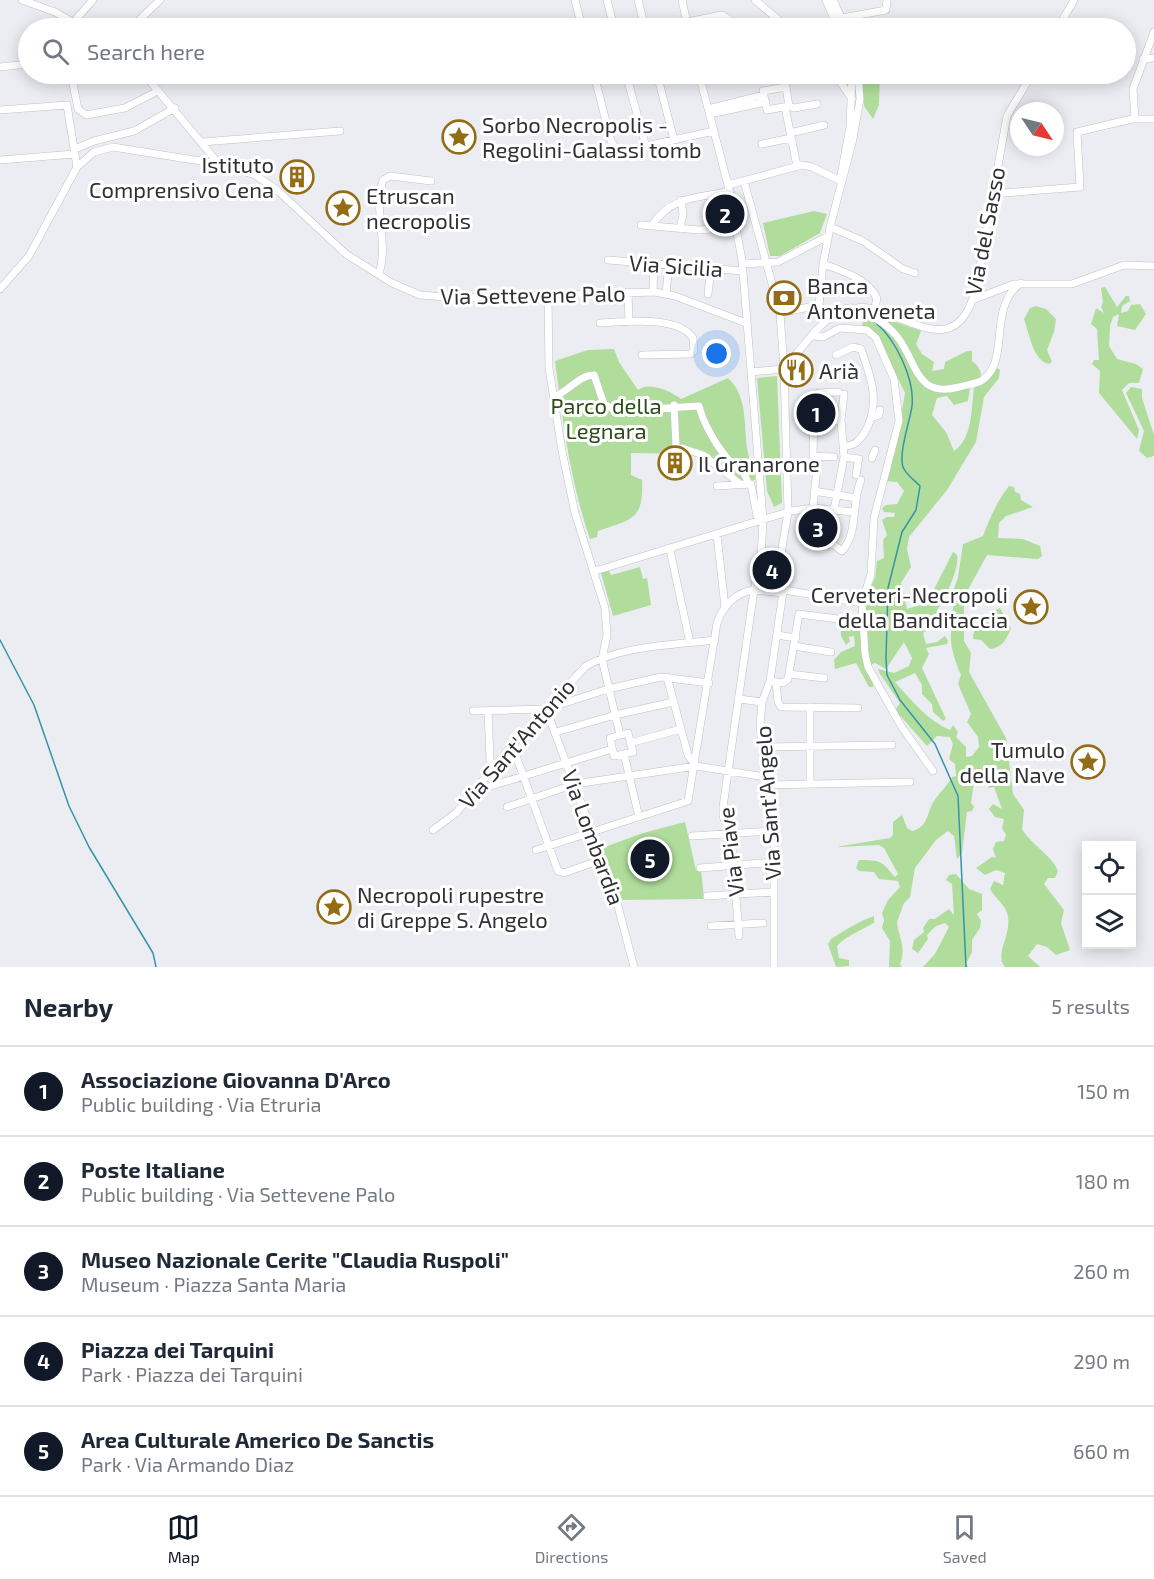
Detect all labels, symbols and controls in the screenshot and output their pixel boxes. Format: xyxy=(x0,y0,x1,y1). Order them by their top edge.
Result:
search box xyxy=(18,18,1136,84)
icon: search xyxy=(39,35,72,68)
text: Search here xyxy=(87,38,205,64)
north arrow xyxy=(1010,102,1064,156)
place label: Sorbo Necropolis - Regolini-Galassi tomb xyxy=(482,111,702,162)
place icon: Sorbo Necropolis - Regolini-Galassi tomb xyxy=(441,119,477,155)
place label: Istituto Comprensivo Cena xyxy=(89,151,274,202)
building icon: Istituto Comprensivo Cena xyxy=(279,159,315,195)
street label: Via del Sasso xyxy=(959,165,1009,297)
place label: Etruscan necropolis xyxy=(366,182,471,233)
place icon: Etruscan necropolis xyxy=(325,190,361,226)
pin: 2 xyxy=(706,192,744,236)
street label: Via Sicilia xyxy=(628,249,724,281)
place label: Banca Antonveneta xyxy=(807,272,936,323)
street label: Via Settevene Palo xyxy=(440,279,626,309)
bank icon: Banca Antonveneta xyxy=(766,280,802,316)
your location xyxy=(702,339,731,368)
restaurant icon: Arià xyxy=(778,352,814,388)
place label: Arià xyxy=(819,357,859,383)
pin: 1 xyxy=(796,390,836,436)
park label: Parco della Legnara xyxy=(550,392,662,443)
building icon: Il Granarone xyxy=(657,445,693,481)
place label: Il Granarone xyxy=(698,450,820,476)
pin: 3 xyxy=(798,506,838,550)
pin: 4 xyxy=(752,548,792,592)
place label: Cerveteri-Necropoli della Banditaccia xyxy=(811,581,1008,632)
place icon: Cerveteri-Necropoli della Banditaccia xyxy=(1013,589,1049,625)
street label: Via Sant'Antonio xyxy=(453,673,579,813)
street label: Via Sant'Angelo xyxy=(749,725,785,881)
place label: Tumulo della Nave xyxy=(960,736,1065,787)
place icon: Tumulo della Nave xyxy=(1070,744,1106,780)
street label: Via Lombardia xyxy=(557,766,631,908)
street label: Via Piave xyxy=(712,806,748,898)
pin: 5 xyxy=(630,836,670,882)
map controls xyxy=(1082,841,1136,949)
button: locate xyxy=(1082,841,1136,895)
place label: Necropoli rupestre di Greppe S. Angelo xyxy=(357,881,548,932)
place icon: Necropoli rupestre di Greppe S. Angelo xyxy=(316,889,352,925)
button: layers xyxy=(1082,895,1136,949)
text: Nearby xyxy=(24,991,113,1022)
text: 5 results xyxy=(1051,994,1130,1018)
text: Associazione Giovanna D'Arco xyxy=(81,1066,391,1092)
text: 1 xyxy=(39,1079,48,1103)
text: 150 m xyxy=(1077,1079,1130,1103)
text: Public building · Via Etruria xyxy=(81,1092,322,1116)
text: Poste Italiane xyxy=(81,1156,225,1182)
text: 2 xyxy=(38,1169,49,1193)
text: 180 m xyxy=(1076,1169,1130,1193)
text: Public building · Via Settevene Palo xyxy=(81,1182,395,1206)
text: Museo Nazionale Cerite "Claudia Ruspoli" xyxy=(81,1246,509,1272)
text: 3 xyxy=(38,1259,49,1283)
text: 260 m xyxy=(1073,1259,1130,1283)
text: Museum · Piazza Santa Maria xyxy=(81,1272,346,1296)
text: Piazza dei Tarquini xyxy=(81,1336,274,1362)
text: 4 xyxy=(37,1349,50,1373)
text: 290 m xyxy=(1073,1349,1130,1373)
text: Park · Piazza dei Tarquini xyxy=(81,1362,303,1386)
text: Area Culturale Americo De Sanctis xyxy=(81,1426,434,1452)
text: 5 xyxy=(38,1439,49,1463)
text: 660 m xyxy=(1073,1439,1130,1463)
text: Park · Via Armando Diaz xyxy=(81,1452,294,1476)
tab: Map xyxy=(167,1511,200,1566)
tab: Directions xyxy=(535,1511,608,1566)
tab: Saved xyxy=(943,1511,987,1566)

